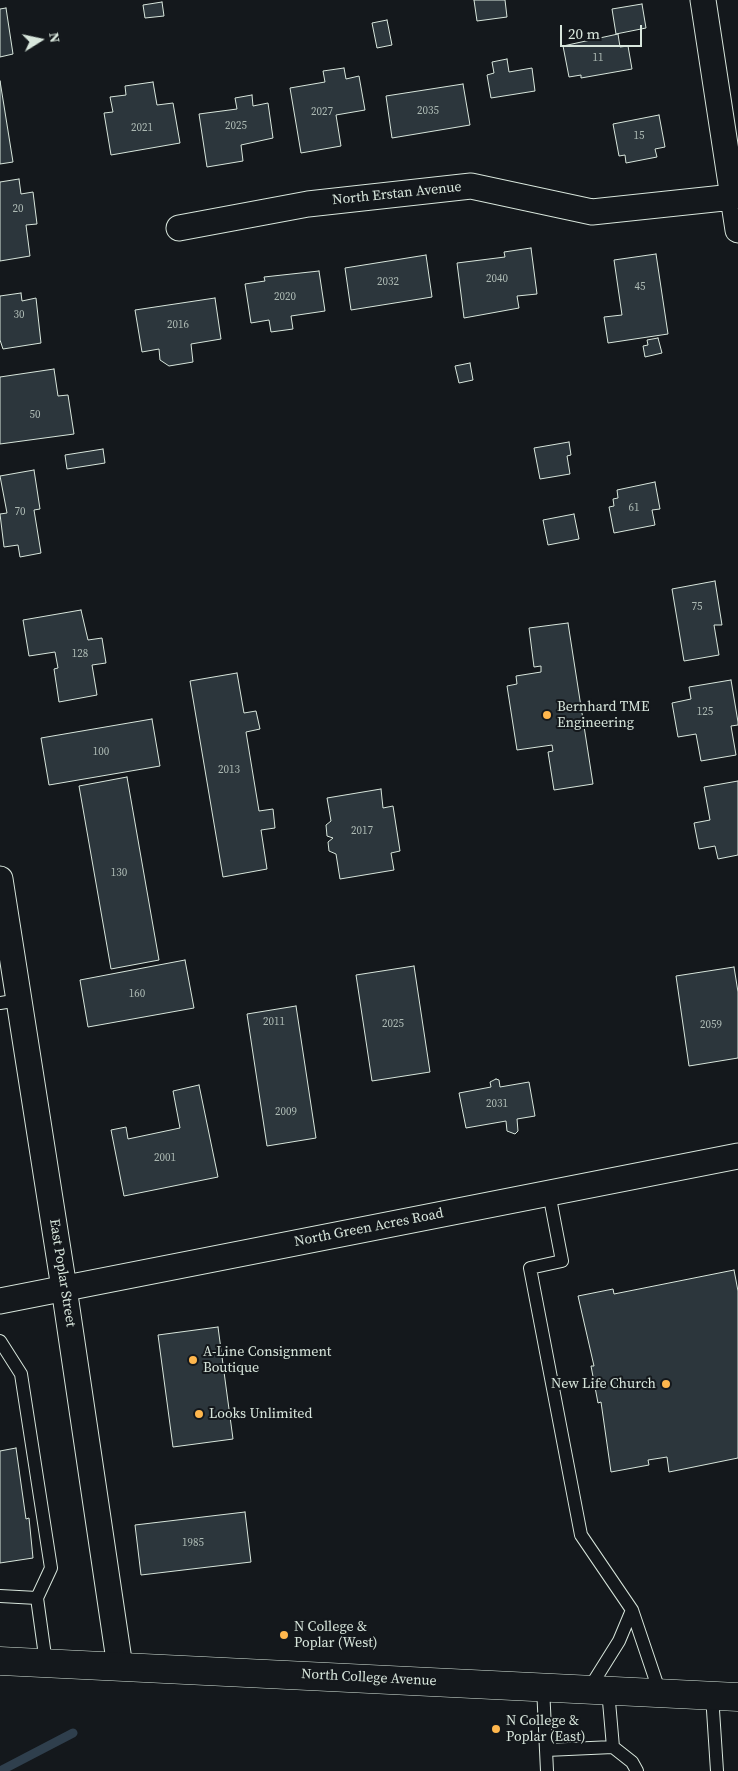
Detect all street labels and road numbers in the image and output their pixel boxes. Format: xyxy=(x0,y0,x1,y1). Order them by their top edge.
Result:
street label: North Erstan Avenue xyxy=(332,179,462,209)
street label: North Green Acres Road xyxy=(293,1205,445,1251)
street label: East Poplar Street xyxy=(45,1218,79,1328)
street label: North College Avenue xyxy=(301,1666,437,1690)

